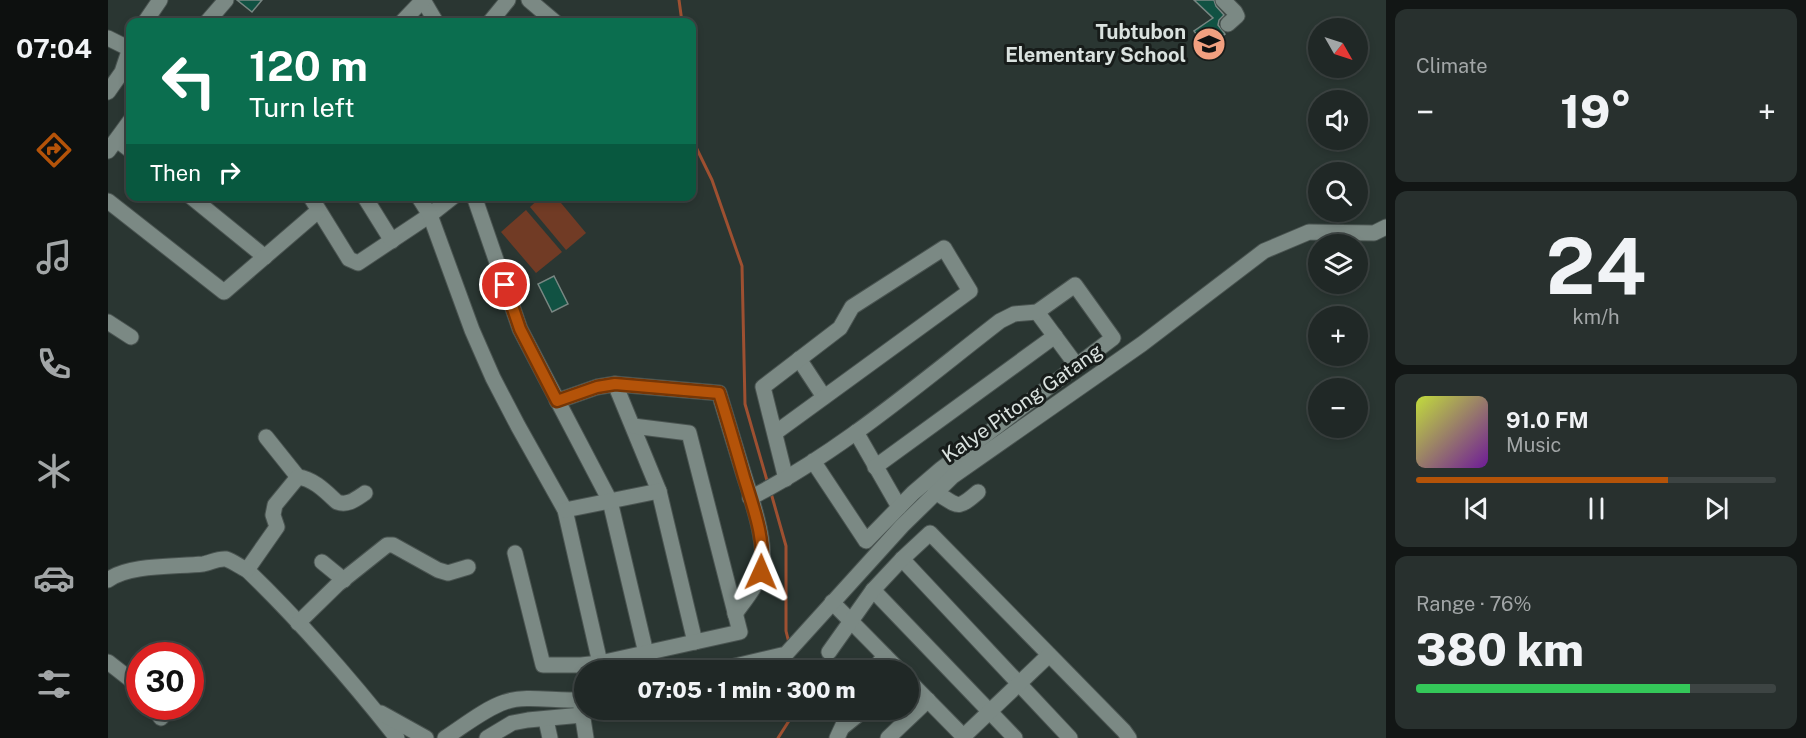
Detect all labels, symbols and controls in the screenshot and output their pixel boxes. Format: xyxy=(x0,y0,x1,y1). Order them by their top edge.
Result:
north arrow xyxy=(1308,18,1368,78)
map controls xyxy=(1308,18,1368,438)
place label: Tubtubon Elementary School xyxy=(1005,20,1186,67)
school or university icon: Tubtubon Elementary School xyxy=(1191,26,1227,62)
text: 07:04 xyxy=(16,32,92,64)
text: 120 m xyxy=(249,41,368,90)
icon: left xyxy=(150,42,228,120)
text: Climate xyxy=(1416,54,1488,78)
text: 19° xyxy=(1560,85,1632,138)
button: sound xyxy=(1308,90,1368,150)
text: Turn left xyxy=(249,91,355,123)
text: − xyxy=(1416,93,1434,131)
text: + xyxy=(1758,93,1776,131)
icon: directions xyxy=(33,129,75,171)
icon: right xyxy=(213,156,246,189)
text: Then xyxy=(150,160,201,186)
button: search xyxy=(1308,162,1368,222)
text: 24 xyxy=(1546,220,1646,312)
button: layers xyxy=(1308,234,1368,294)
icon: music xyxy=(33,236,75,278)
pin xyxy=(479,259,530,310)
icon: arrive xyxy=(488,268,521,301)
text: km/h xyxy=(1572,305,1620,329)
button: + xyxy=(1308,306,1368,366)
street label: Kalye Pitong Gatang xyxy=(937,339,1107,467)
icon: phone xyxy=(33,343,75,385)
button: − xyxy=(1308,378,1368,438)
text: 91.0 FM xyxy=(1506,407,1589,433)
text: Music xyxy=(1506,433,1561,457)
icon: climate xyxy=(33,450,75,492)
icon: previous xyxy=(1460,492,1493,525)
icon: pause xyxy=(1580,492,1613,525)
icon: next xyxy=(1700,492,1733,525)
position arrow xyxy=(729,540,793,604)
icon: car xyxy=(33,557,75,599)
text: Range · 76% xyxy=(1416,592,1532,616)
text: 380 km xyxy=(1416,623,1584,676)
speed limit sign: 30 xyxy=(126,642,204,720)
icon: filters xyxy=(33,663,75,705)
text: 07:05 · 1 min · 300 m xyxy=(638,677,855,703)

